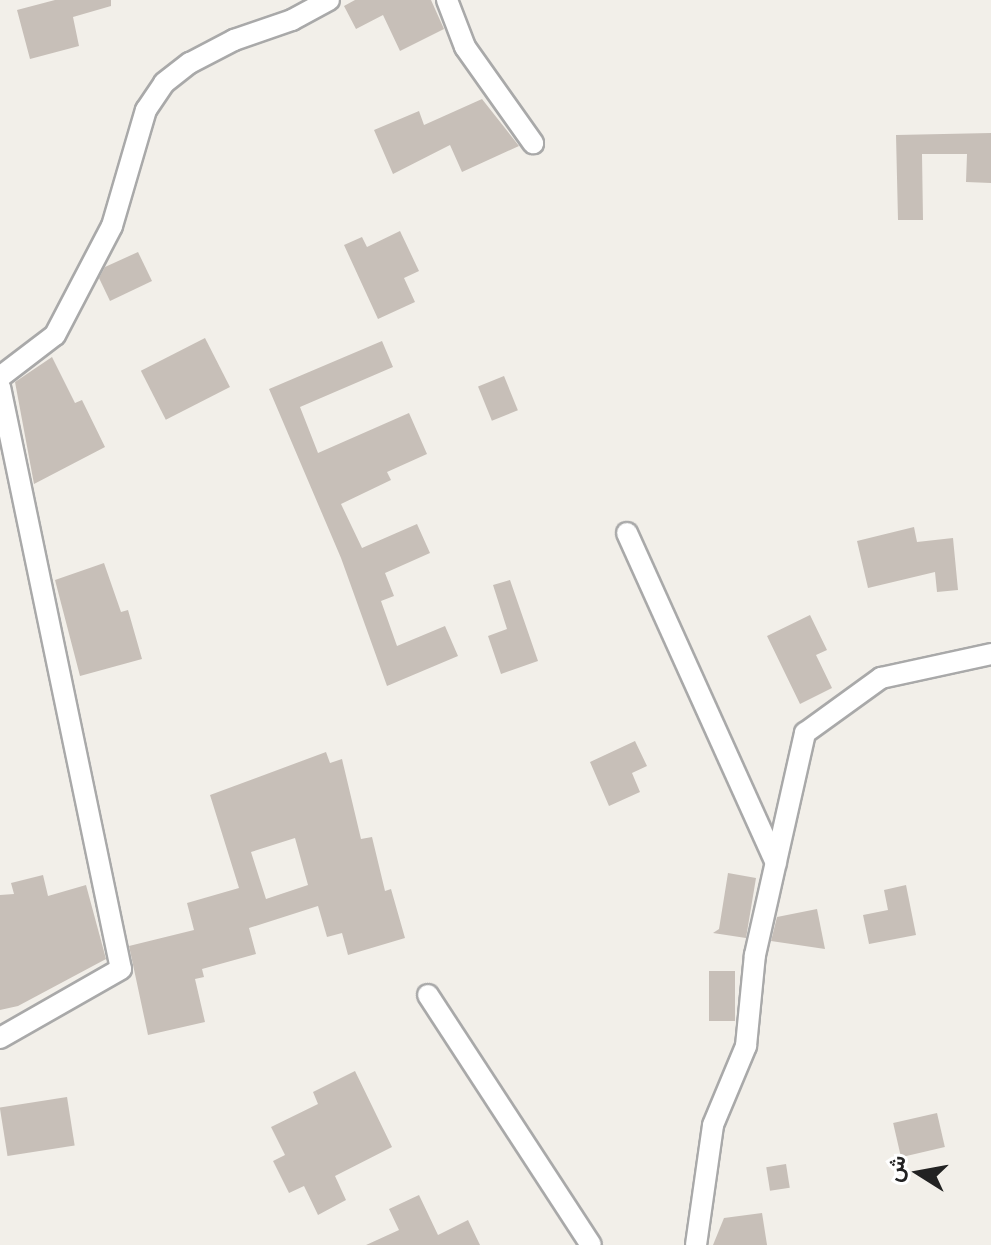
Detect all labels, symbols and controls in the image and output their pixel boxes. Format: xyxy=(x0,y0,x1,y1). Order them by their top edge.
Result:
north arrow xyxy=(879,1133,959,1213)
text: ش xyxy=(879,1153,911,1184)

